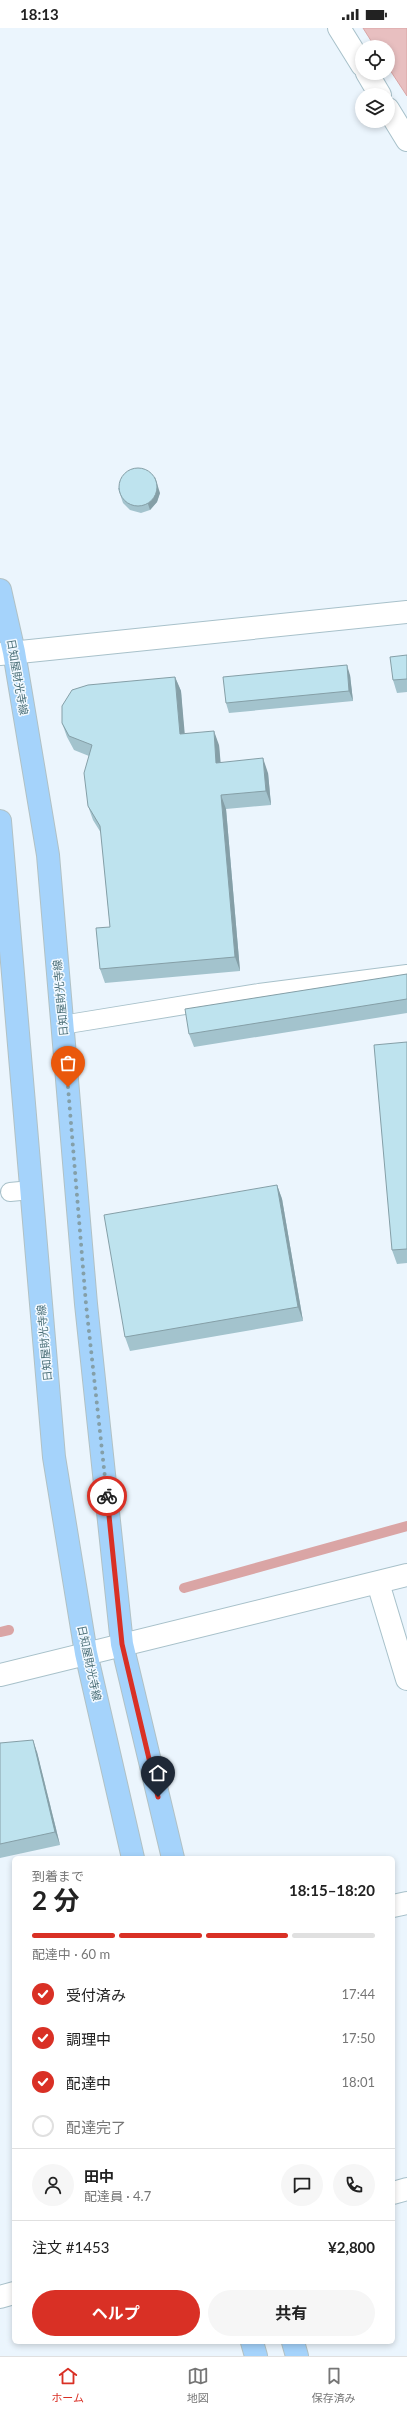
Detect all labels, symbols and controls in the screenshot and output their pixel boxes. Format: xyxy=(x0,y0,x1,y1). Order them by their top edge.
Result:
text: 18:13 xyxy=(20,5,59,23)
map controls xyxy=(355,40,395,128)
button: locate xyxy=(355,40,395,80)
button: layers xyxy=(355,88,395,128)
street label: 日知屋財光寺線 xyxy=(5,638,31,716)
street label: 日知屋財光寺線 xyxy=(50,959,70,1037)
pin xyxy=(51,1046,85,1087)
icon: bag xyxy=(57,1052,79,1074)
street label: 日知屋財光寺線 xyxy=(34,1304,54,1382)
courier xyxy=(87,1476,127,1516)
icon: bike xyxy=(96,1485,118,1507)
street label: 日知屋財光寺線 xyxy=(76,1624,104,1702)
pin xyxy=(141,1756,175,1797)
icon: home xyxy=(147,1762,169,1784)
text: 到着まで xyxy=(32,1868,84,1884)
text: 18:15–18:20 xyxy=(289,1881,375,1899)
text: 2 分 xyxy=(32,1884,79,1916)
text: 配達中 · 60 m xyxy=(32,1946,110,1962)
icon: check xyxy=(32,1983,54,2005)
text: 受付済み xyxy=(66,1986,126,2004)
text: 17:44 xyxy=(342,1986,375,2002)
icon: check xyxy=(32,2027,54,2049)
text: 調理中 xyxy=(66,2030,111,2048)
text: 17:50 xyxy=(342,2030,375,2046)
icon: check xyxy=(32,2071,54,2093)
text: 配達中 xyxy=(66,2074,111,2092)
text: 18:01 xyxy=(342,2074,375,2090)
text: 配達完了 xyxy=(66,2118,126,2136)
button: person xyxy=(32,2164,74,2206)
button: chat xyxy=(281,2164,323,2206)
button: phone xyxy=(333,2164,375,2206)
text: 田中 xyxy=(84,2167,114,2185)
text: 配達員 · 4.7 xyxy=(84,2188,151,2204)
text: 注文 #1453 xyxy=(32,2238,109,2256)
text: ¥2,800 xyxy=(328,2238,375,2256)
button: ヘルプ xyxy=(32,2290,200,2336)
button: 共有 xyxy=(208,2290,375,2336)
tab: ホーム xyxy=(51,2365,84,2405)
tab: 地図 xyxy=(187,2365,209,2405)
tab: 保存済み xyxy=(312,2365,356,2405)

